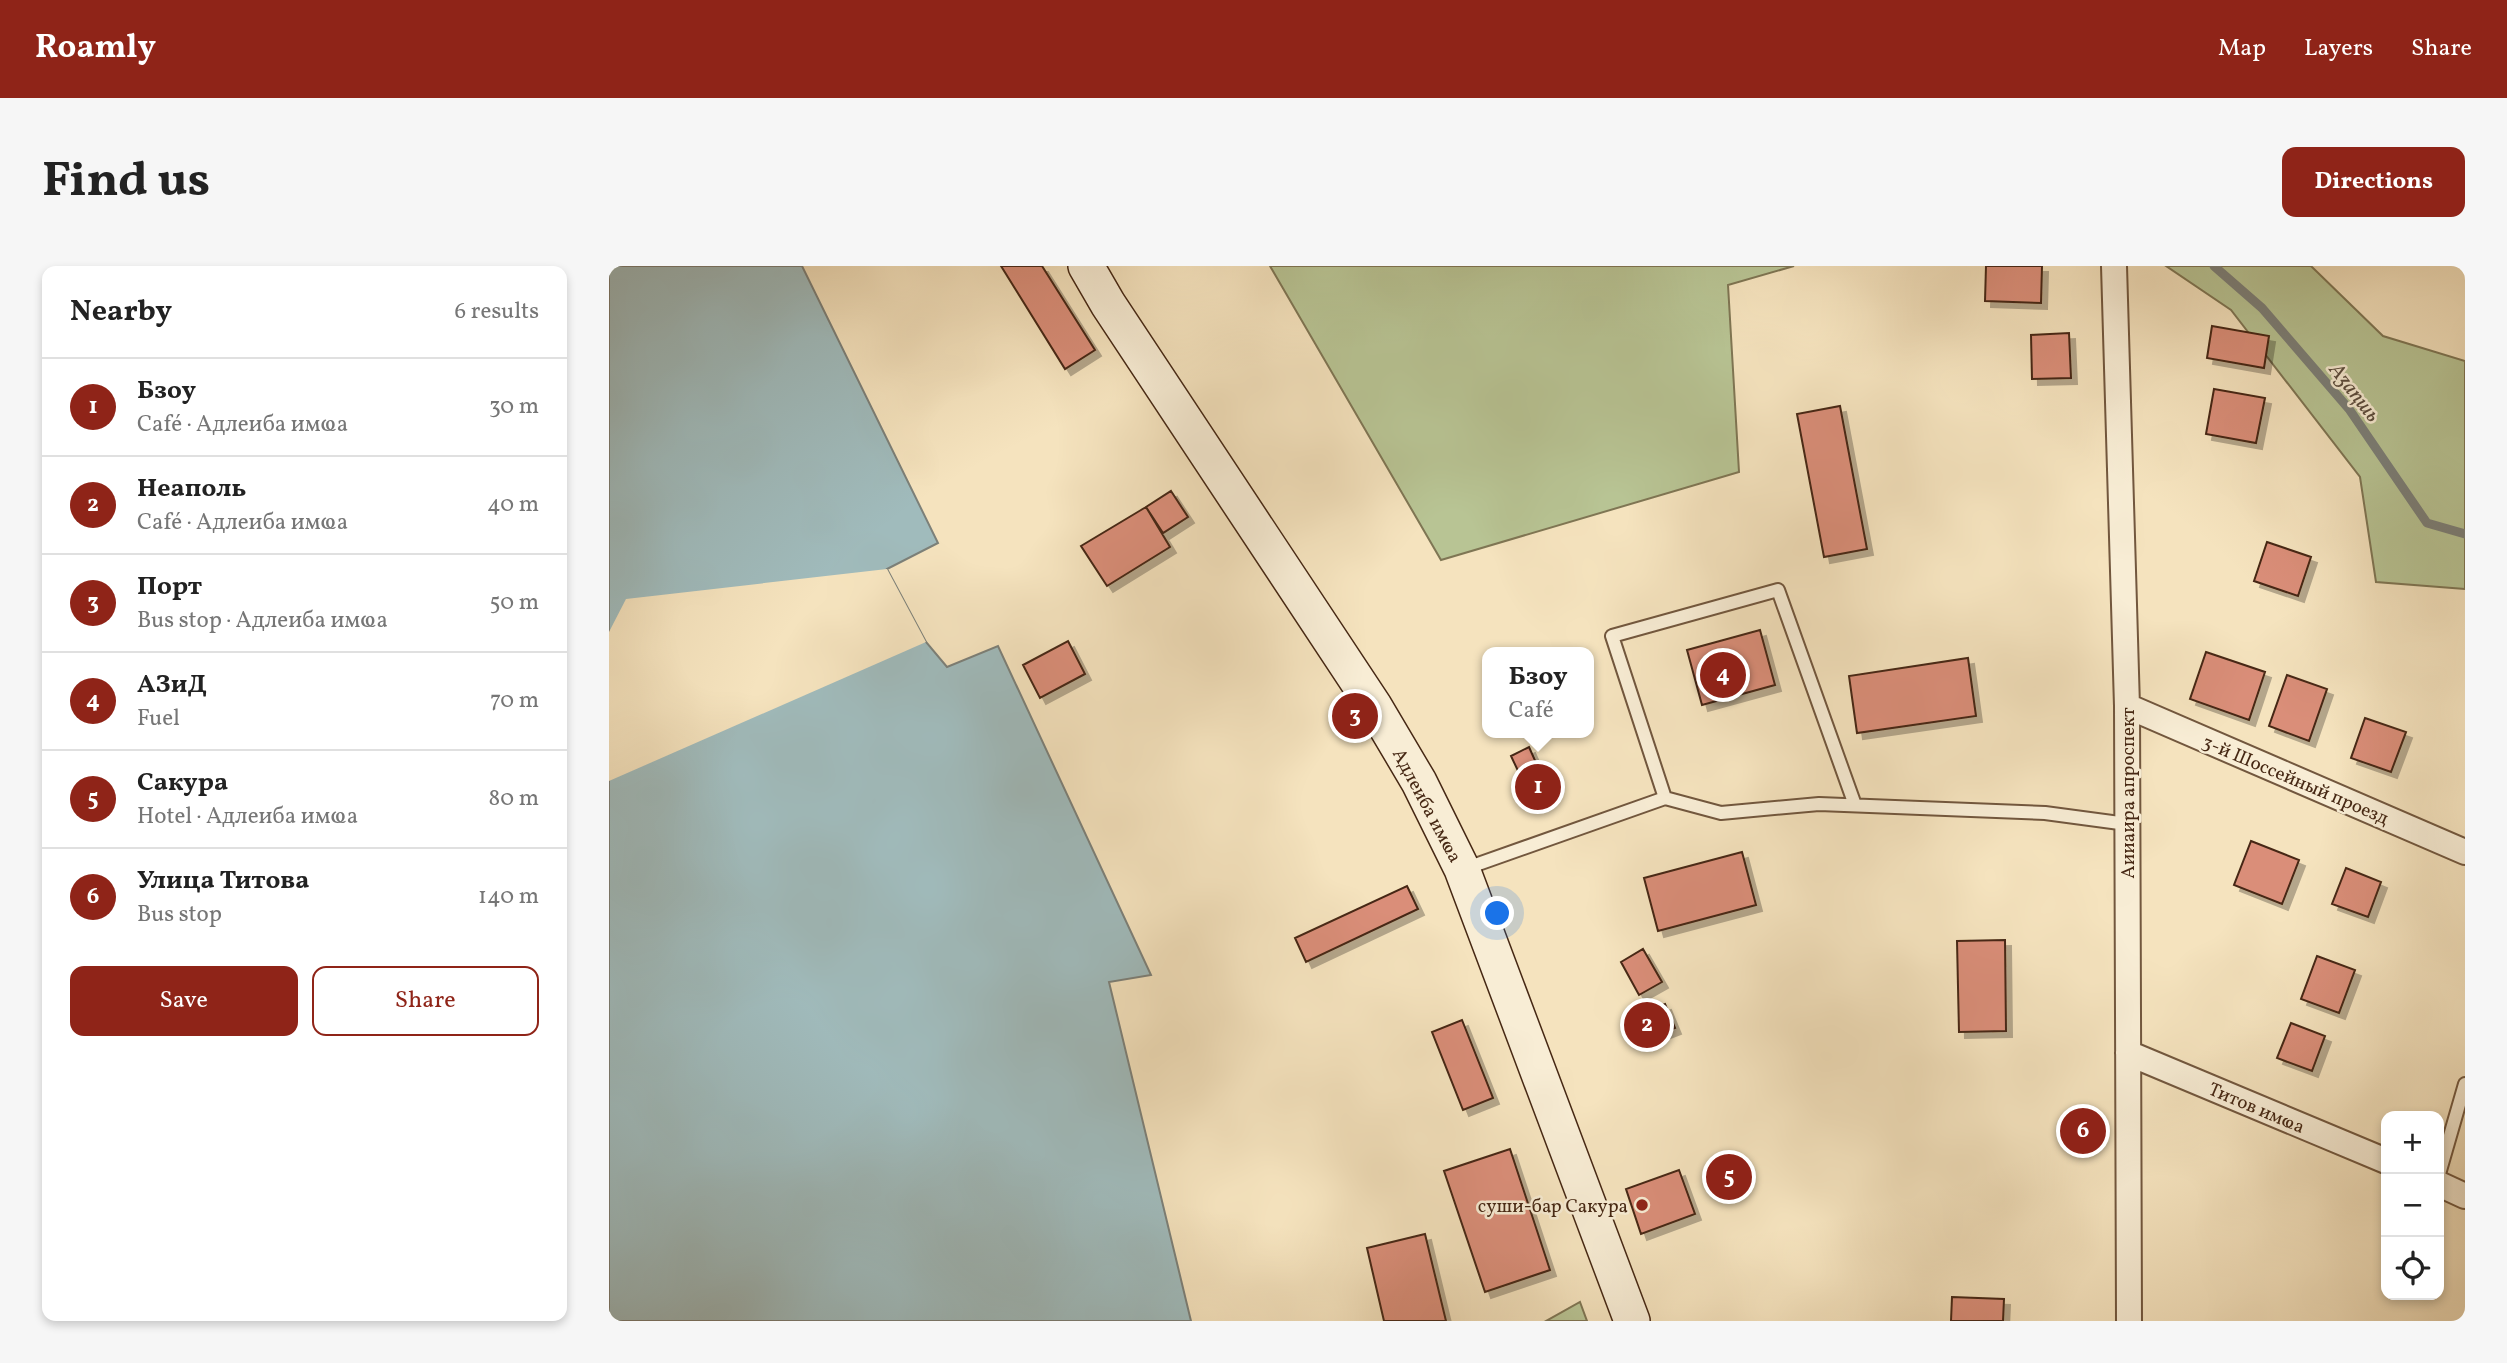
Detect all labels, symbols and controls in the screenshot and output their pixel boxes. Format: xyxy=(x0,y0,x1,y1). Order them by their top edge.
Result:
text: Roamly xyxy=(35,26,156,72)
text: Map xyxy=(2218,32,2266,66)
text: Layers xyxy=(2304,32,2373,66)
text: Share xyxy=(2411,32,2472,66)
button: Directions xyxy=(2282,147,2465,217)
text: Find us xyxy=(42,148,210,217)
text: Nearby xyxy=(70,291,172,333)
text: 6 results xyxy=(455,296,539,328)
water label: Аӡаԥшь xyxy=(2321,356,2386,429)
text: Бзоу xyxy=(137,373,196,409)
text: 1 xyxy=(88,391,98,423)
text: 30 m xyxy=(489,391,539,423)
text: Café · Адлеиба имҩа xyxy=(137,409,348,441)
text: Неаполь xyxy=(137,471,246,507)
text: 2 xyxy=(87,489,99,521)
text: 40 m xyxy=(487,489,539,521)
text: Café · Адлеиба имҩа xyxy=(137,507,348,539)
text: Порт xyxy=(137,569,202,605)
text: 3 xyxy=(87,587,99,619)
text: 50 m xyxy=(490,587,539,619)
text: Bus stop · Адлеиба имҩа xyxy=(137,605,388,637)
popup xyxy=(1482,647,1594,738)
pin: 4 xyxy=(1700,649,1746,701)
text: Бзоу xyxy=(1508,659,1568,695)
text: АЗиД xyxy=(137,667,207,703)
text: 4 xyxy=(86,685,100,717)
text: 70 m xyxy=(490,685,539,717)
pin: 3 xyxy=(1332,690,1378,742)
text: Café xyxy=(1508,695,1554,727)
text: Fuel xyxy=(137,703,180,735)
street label: Аииаира апроспект xyxy=(2116,707,2142,879)
street label: 3-й Шоссейный проезд xyxy=(2198,730,2393,832)
street label: Адлеиба имҩа xyxy=(1385,744,1467,868)
pin: 1 xyxy=(1515,761,1561,813)
text: Сакура xyxy=(137,765,228,801)
text: 5 xyxy=(87,783,99,815)
text: 80 m xyxy=(489,783,539,815)
text: Hotel · Адлеиба имҩа xyxy=(137,801,358,833)
text: Улица Титова xyxy=(137,863,309,899)
text: 6 xyxy=(87,881,99,913)
text: 140 m xyxy=(478,881,539,913)
your location xyxy=(1480,896,1514,930)
text: Bus stop xyxy=(137,899,222,931)
button: Save xyxy=(70,966,298,1036)
button: Share xyxy=(312,966,539,1036)
pin: 2 xyxy=(1624,999,1670,1051)
street label: Титов имҩа xyxy=(2204,1077,2308,1141)
pin: 6 xyxy=(2060,1105,2106,1157)
map controls xyxy=(2381,1111,2444,1300)
button: + xyxy=(2381,1111,2444,1174)
pin: 5 xyxy=(1706,1151,1752,1203)
button: − xyxy=(2381,1174,2444,1237)
place label: суши-бар Сакура xyxy=(1478,1194,1628,1220)
marker: суши-бар Сакура xyxy=(1634,1197,1650,1213)
button: locate xyxy=(2381,1237,2444,1300)

